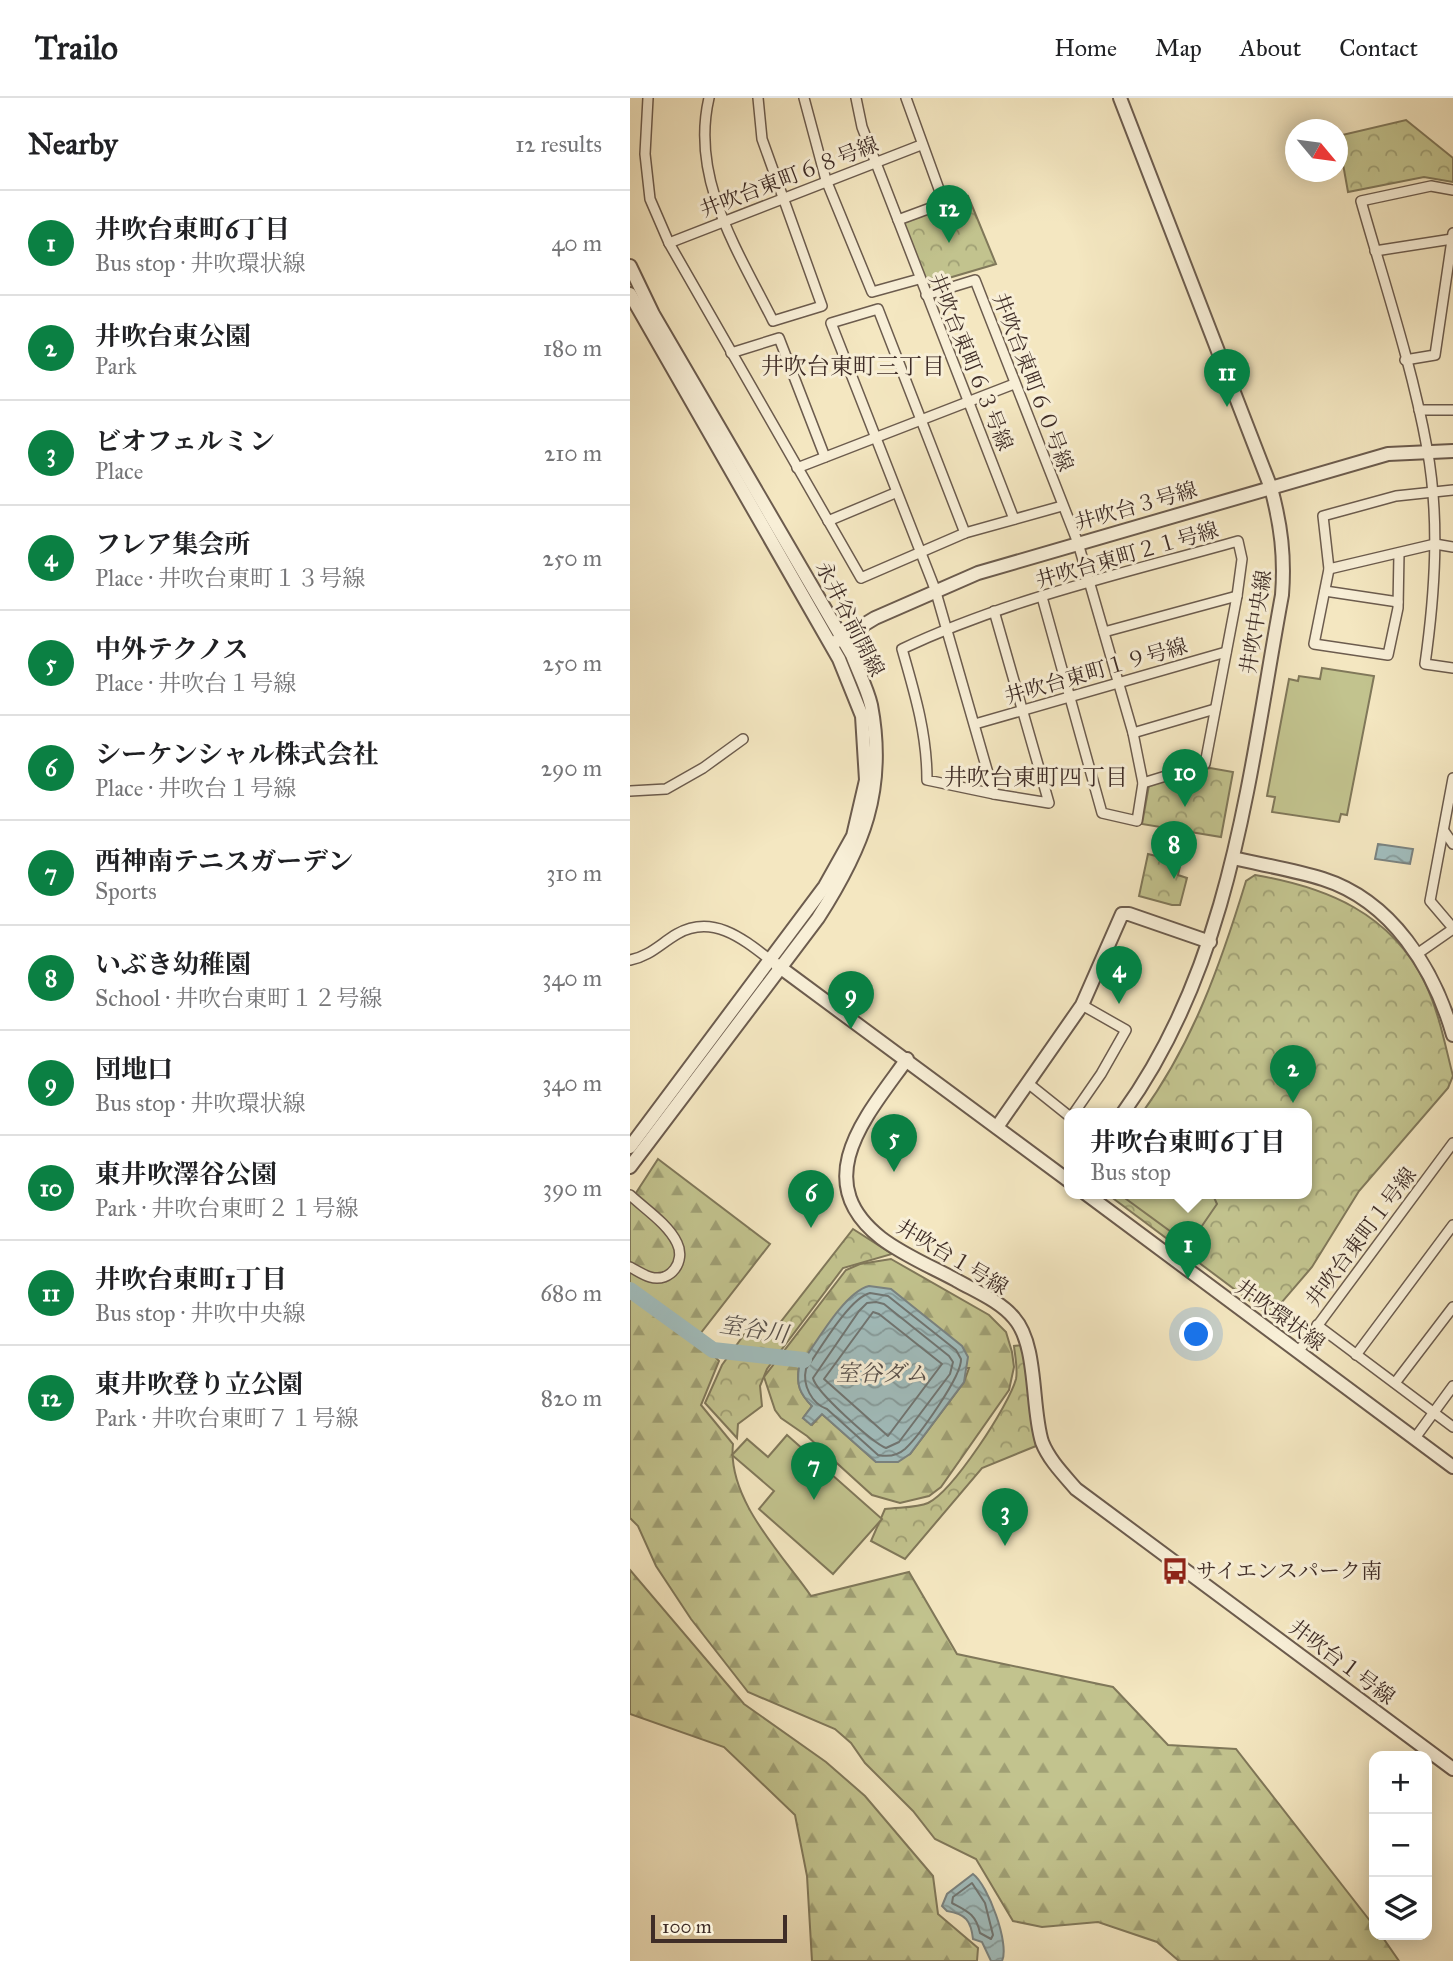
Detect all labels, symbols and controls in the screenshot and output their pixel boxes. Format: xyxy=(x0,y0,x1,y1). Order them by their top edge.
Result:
text: Trailo xyxy=(35,28,118,68)
text: Home xyxy=(1054,33,1117,63)
text: Map xyxy=(1155,33,1202,63)
text: About xyxy=(1240,33,1301,63)
text: Contact xyxy=(1339,33,1418,63)
north arrow xyxy=(1285,119,1348,182)
text: Nearby xyxy=(28,126,118,162)
text: 12 results xyxy=(515,130,602,158)
street label: 井吹台東町６８号線 xyxy=(696,131,882,223)
pin: 12 xyxy=(926,185,972,243)
text: 井吹台東町6丁目 xyxy=(95,213,290,245)
text: 1 xyxy=(46,229,56,257)
text: 40 m xyxy=(552,229,602,257)
text: Bus stop · 井吹環状線 xyxy=(95,249,306,277)
street label: 井吹台東町６３号線 xyxy=(924,270,1018,454)
street label: 井吹台東町６０号線 xyxy=(987,289,1079,475)
text: 井吹台東公園 xyxy=(95,320,251,352)
text: 2 xyxy=(45,334,57,362)
text: 180 m xyxy=(543,334,602,362)
pin: 11 xyxy=(1204,349,1250,407)
text: Park xyxy=(95,352,137,380)
district label: 井吹台東町三丁目 xyxy=(761,352,945,380)
text: ビオフェルミン xyxy=(95,425,275,457)
text: 3 xyxy=(46,439,56,467)
text: 210 m xyxy=(544,439,602,467)
text: Place xyxy=(95,457,143,485)
street label: 井吹台３号線 xyxy=(1072,476,1200,536)
street label: 井吹台東町２１号線 xyxy=(1033,516,1221,594)
text: フレア集会所 xyxy=(95,528,250,560)
text: 4 xyxy=(45,544,57,572)
text: 250 m xyxy=(542,544,602,572)
street label: 永井谷前開線 xyxy=(810,557,890,681)
text: Place · 井吹台東町１３号線 xyxy=(95,564,365,592)
street label: 井吹中央線 xyxy=(1235,568,1277,676)
street label: 井吹台東町１９号線 xyxy=(1002,632,1190,710)
text: 中外テクノス xyxy=(95,633,248,665)
text: 5 xyxy=(46,649,56,677)
text: 250 m xyxy=(542,649,602,677)
text: Place · 井吹台１号線 xyxy=(95,669,296,697)
text: シーケンシャル株式会社 xyxy=(95,738,379,770)
pin: 10 xyxy=(1162,749,1208,807)
text: 6 xyxy=(45,754,57,782)
text: 290 m xyxy=(541,754,602,782)
district label: 井吹台東町四丁目 xyxy=(944,763,1128,791)
text: Place · 井吹台１号線 xyxy=(95,774,296,802)
pin: 8 xyxy=(1151,821,1197,879)
text: 西神南テニスガーデン xyxy=(95,845,353,877)
text: 7 xyxy=(45,859,57,887)
text: 310 m xyxy=(546,859,602,887)
text: Sports xyxy=(95,877,157,905)
pin: 4 xyxy=(1096,946,1142,1004)
text: いぶき幼稚園 xyxy=(95,948,251,980)
text: 8 xyxy=(45,964,57,992)
text: 340 m xyxy=(542,964,602,992)
pin: 9 xyxy=(828,971,874,1029)
text: School · 井吹台東町１２号線 xyxy=(95,984,382,1012)
pin: 2 xyxy=(1270,1045,1316,1103)
text: 団地口 xyxy=(95,1053,173,1085)
text: 9 xyxy=(45,1069,57,1097)
text: 340 m xyxy=(542,1069,602,1097)
text: Bus stop · 井吹環状線 xyxy=(95,1089,306,1117)
popup xyxy=(1064,1108,1312,1199)
pin: 5 xyxy=(871,1114,917,1172)
text: 井吹台東町6丁目 xyxy=(1090,1126,1286,1158)
text: 東井吹澤谷公園 xyxy=(95,1158,277,1190)
text: Bus stop xyxy=(1090,1158,1171,1186)
street label: 井吹台東町１号線 xyxy=(1300,1162,1422,1312)
pin: 6 xyxy=(788,1170,834,1228)
text: 10 xyxy=(40,1174,62,1202)
text: 390 m xyxy=(543,1174,602,1202)
text: Park · 井吹台東町２１号線 xyxy=(95,1194,359,1222)
street label: 井吹台１号線 xyxy=(891,1213,1013,1301)
pin: 1 xyxy=(1165,1221,1211,1279)
text: 井吹台東町1丁目 xyxy=(95,1263,287,1295)
street label: 井吹環状線 xyxy=(1230,1274,1330,1356)
text: 11 xyxy=(42,1279,60,1307)
text: 680 m xyxy=(540,1279,602,1307)
text: Bus stop · 井吹中央線 xyxy=(95,1299,306,1327)
water label: 室谷川 xyxy=(718,1310,793,1349)
your location xyxy=(1179,1317,1213,1351)
water label: 室谷ダム xyxy=(836,1359,928,1387)
text: 東井吹登り立公園 xyxy=(95,1368,303,1400)
text: 12 xyxy=(41,1384,61,1412)
text: 820 m xyxy=(541,1384,602,1412)
text: Park · 井吹台東町７１号線 xyxy=(95,1404,359,1432)
pin: 7 xyxy=(791,1442,837,1500)
pin: 3 xyxy=(982,1488,1028,1546)
bus stop icon: サイエンスパーク南 xyxy=(1160,1556,1190,1586)
place label: サイエンスパーク南 xyxy=(1196,1558,1382,1584)
street label: 井吹台１号線 xyxy=(1284,1614,1400,1710)
map controls xyxy=(1369,1751,1432,1940)
button: + xyxy=(1369,1751,1432,1814)
button: − xyxy=(1369,1814,1432,1877)
button: layers xyxy=(1369,1877,1432,1940)
scale bar xyxy=(651,1912,788,1944)
text: 100 m xyxy=(662,1915,712,1938)

